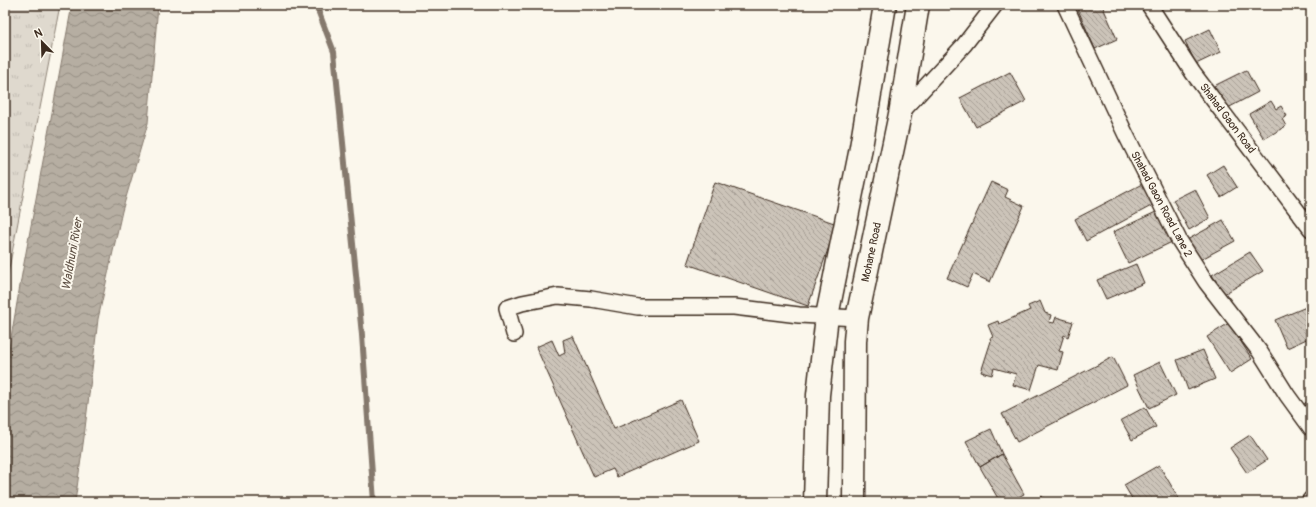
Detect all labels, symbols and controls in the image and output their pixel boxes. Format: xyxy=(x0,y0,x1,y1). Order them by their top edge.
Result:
north arrow xyxy=(22,22,62,62)
text: N xyxy=(32,26,45,41)
street label: Shahad Gaon Road xyxy=(1197,81,1258,156)
street label: Shahad Gaon Road Lane 2 xyxy=(1128,149,1195,259)
water label: Waldhuni River xyxy=(59,215,86,291)
street label: Mohane Road xyxy=(859,221,884,283)

